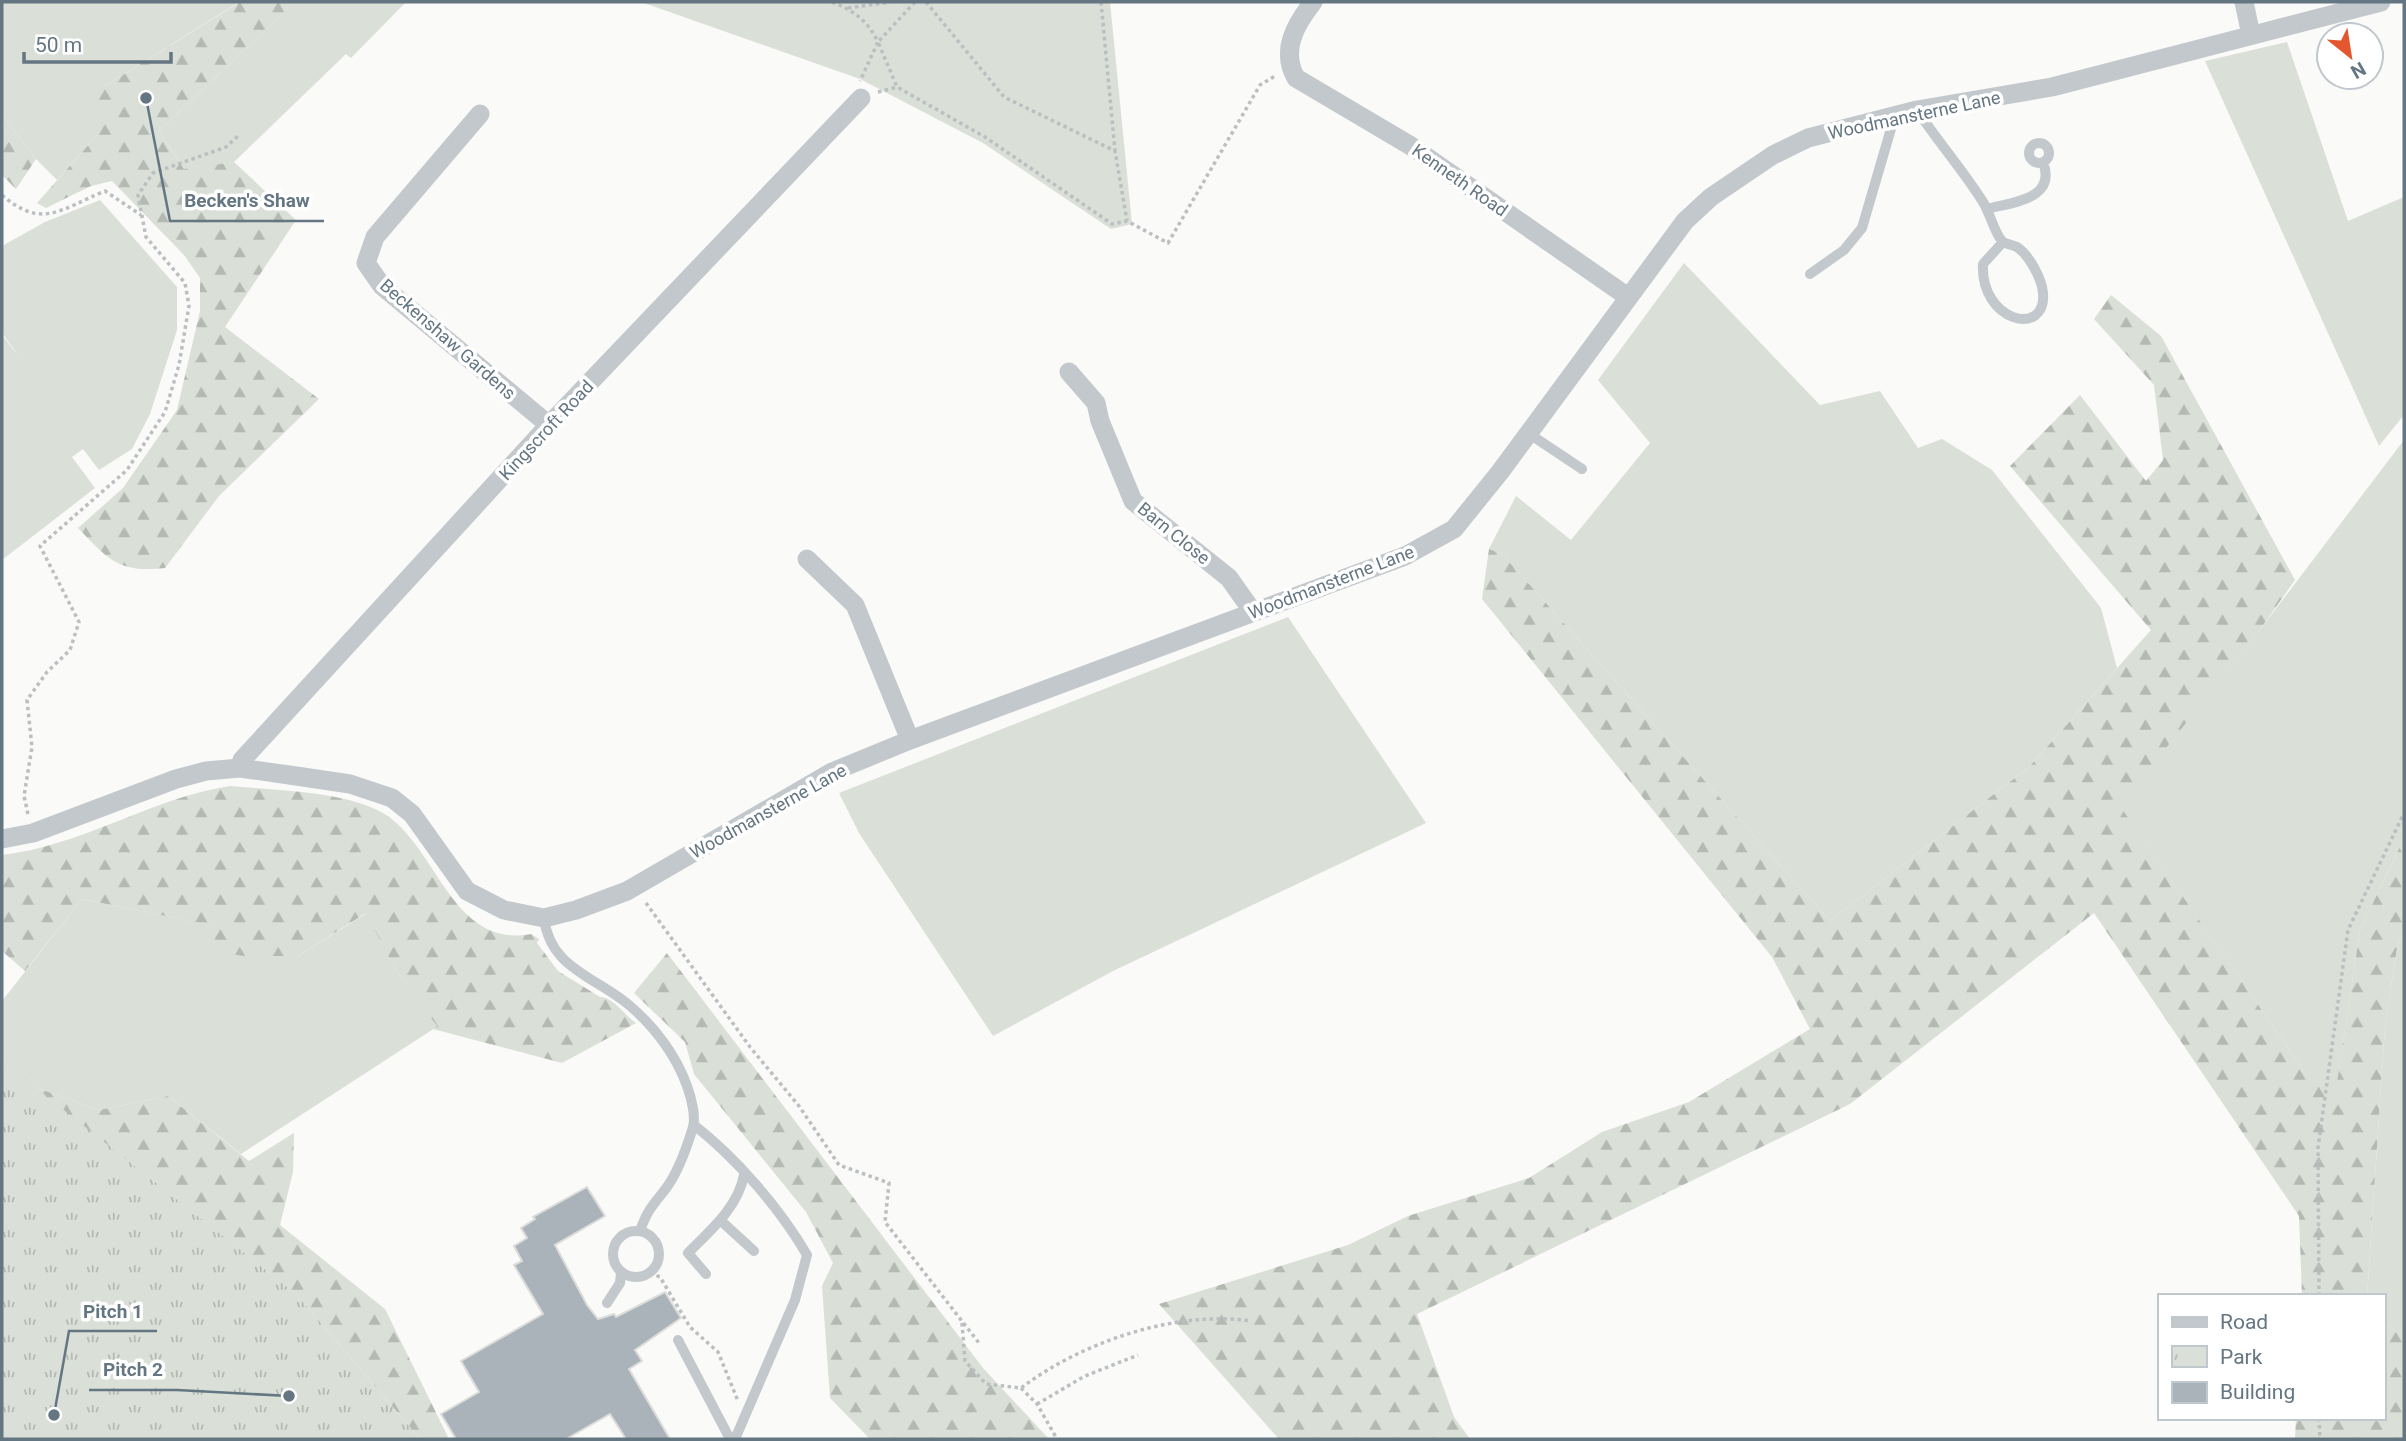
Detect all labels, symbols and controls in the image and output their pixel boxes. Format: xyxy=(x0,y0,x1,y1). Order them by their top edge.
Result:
scale bar xyxy=(24,21,172,65)
north arrow xyxy=(2315,21,2385,91)
text: 50 m xyxy=(35,33,82,57)
text: N xyxy=(2347,57,2370,84)
street label: Woodmansterne Lane xyxy=(1826,86,2002,144)
street label: Kenneth Road xyxy=(1408,139,1512,221)
callout: Becken's Shaw xyxy=(170,181,324,221)
text: Becken's Shaw xyxy=(184,189,310,212)
street label: Beckenshaw Gardens xyxy=(376,274,520,404)
street label: Kingscroft Road xyxy=(494,376,598,484)
street label: Barn Close xyxy=(1134,498,1214,568)
street label: Woodmansterne Lane xyxy=(1245,541,1417,623)
street label: Woodmansterne Lane xyxy=(686,759,850,863)
callout: Pitch 1 xyxy=(69,1291,157,1331)
legend xyxy=(2158,1294,2385,1420)
text: Pitch 1 xyxy=(83,1300,143,1323)
text: Road xyxy=(2220,1310,2268,1334)
text: Park xyxy=(2220,1345,2263,1369)
callout: Pitch 2 xyxy=(89,1350,177,1390)
text: Pitch 2 xyxy=(103,1358,163,1381)
text: Building xyxy=(2220,1380,2295,1404)

